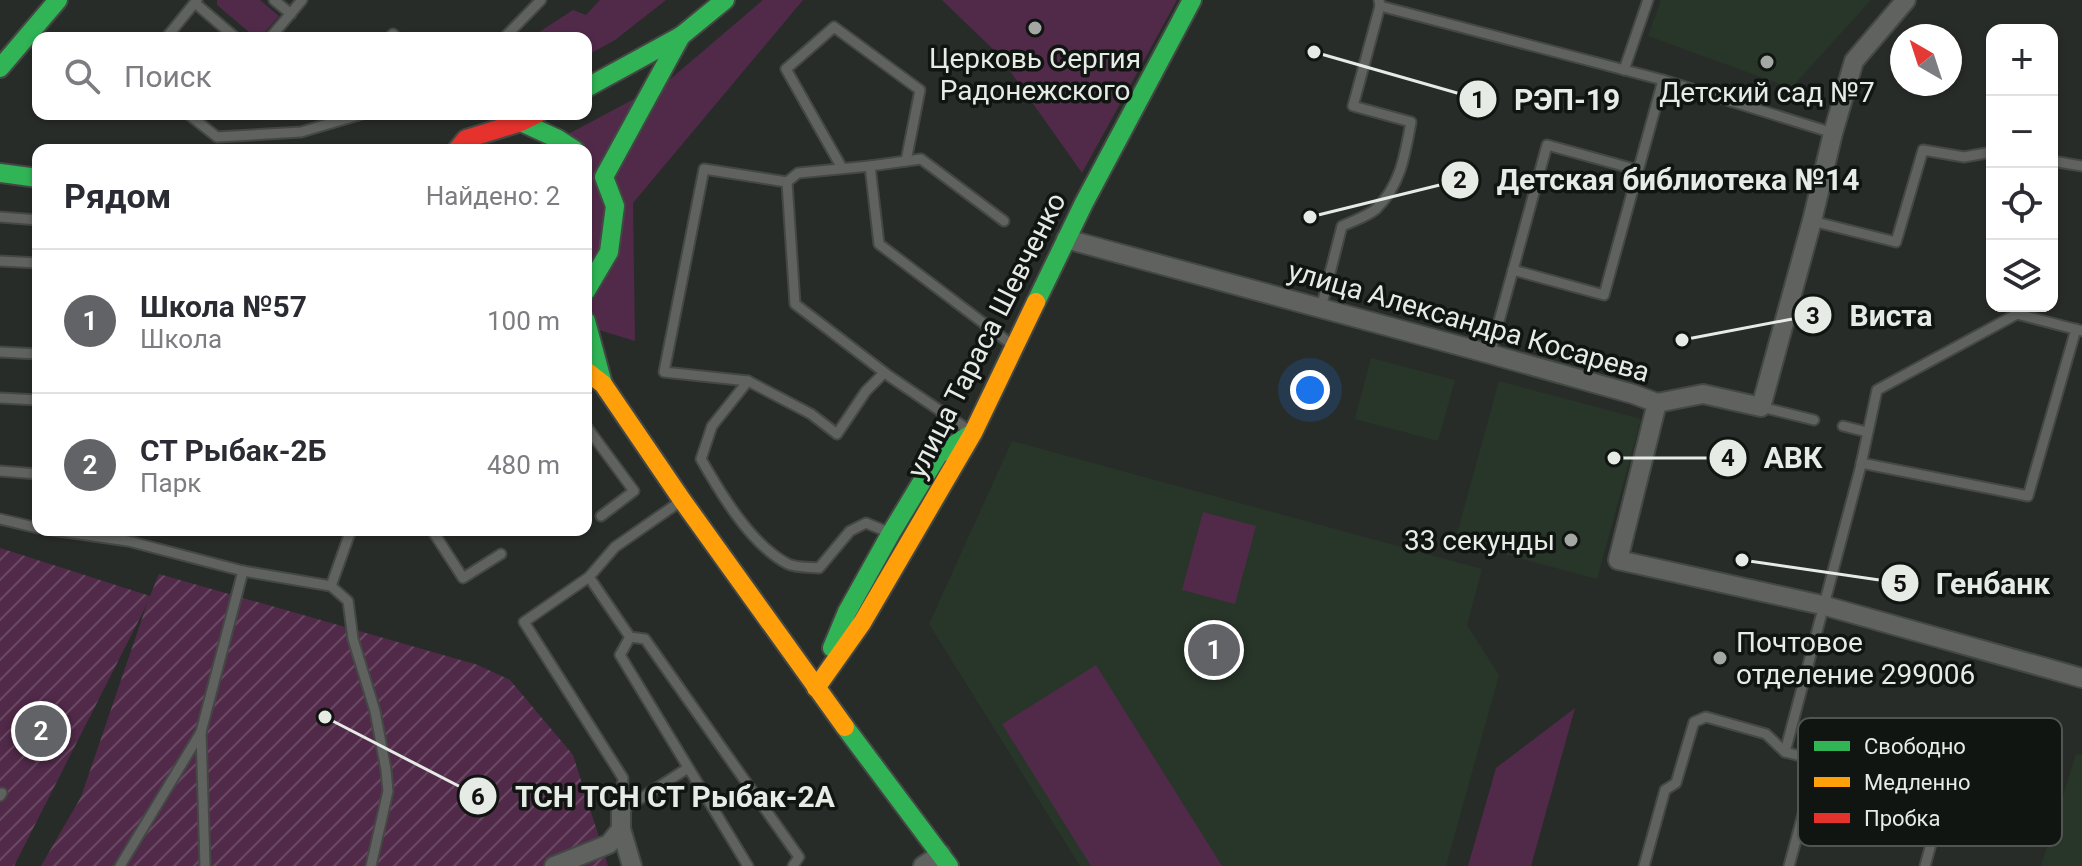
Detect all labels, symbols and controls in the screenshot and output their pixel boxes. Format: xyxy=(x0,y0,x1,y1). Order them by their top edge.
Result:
marker: Церковь Сергия Радонежского xyxy=(1026,19,1044,37)
north arrow xyxy=(1890,24,1962,96)
map controls xyxy=(1986,24,2058,312)
button: + xyxy=(1986,24,2058,96)
search box xyxy=(32,32,592,120)
place label: Церковь Сергия Радонежского xyxy=(929,42,1141,107)
marker: Детский сад №7 xyxy=(1758,53,1776,71)
icon: search xyxy=(60,54,104,98)
text: Поиск xyxy=(124,59,212,94)
callout: РЭП-19 xyxy=(1458,72,1636,126)
place label: Детский сад №7 xyxy=(1659,76,1875,109)
text: РЭП-19 xyxy=(1514,82,1620,117)
text: 1 xyxy=(1471,86,1485,114)
button: − xyxy=(1986,96,2058,168)
callout: Детская библиотека №14 xyxy=(1440,153,1875,207)
text: Детская библиотека №14 xyxy=(1497,162,1859,197)
text: 2 xyxy=(1453,166,1467,194)
button: locate xyxy=(1986,168,2058,240)
text: Рядом xyxy=(64,176,171,216)
text: Найдено: 2 xyxy=(426,181,560,211)
street label: улица Тараса Шевченко xyxy=(900,187,1073,483)
button: layers xyxy=(1986,240,2058,312)
street label: улица Александра Косарева xyxy=(1284,254,1653,389)
callout: Виста xyxy=(1793,288,1948,342)
text: Школа №57 xyxy=(140,289,307,324)
text: Виста xyxy=(1850,298,1932,333)
text: 3 xyxy=(1806,302,1820,330)
text: 1 xyxy=(83,306,97,336)
text: 100 m xyxy=(487,306,560,336)
text: Школа xyxy=(140,324,222,354)
your location xyxy=(1290,370,1330,410)
callout: АВК xyxy=(1708,431,1838,485)
text: СТ Рыбак-2Б xyxy=(140,433,327,468)
text: АВК xyxy=(1764,440,1823,475)
text: 4 xyxy=(1721,444,1735,472)
text: 2 xyxy=(83,450,97,480)
text: 480 m xyxy=(487,450,560,480)
text: Парк xyxy=(140,468,201,498)
place label: 33 секунды xyxy=(1404,524,1555,557)
marker: 33 секунды xyxy=(1562,531,1580,549)
callout: Генбанк xyxy=(1880,556,2066,610)
text: Генбанк xyxy=(1936,566,2050,601)
text: 5 xyxy=(1893,570,1907,598)
pin: 1 xyxy=(1188,620,1240,680)
place label: Почтовое отделение 299006 xyxy=(1736,626,1975,691)
marker: Почтовое отделение 299006 xyxy=(1711,649,1729,667)
pin: 2 xyxy=(15,701,67,761)
legend xyxy=(1798,718,2062,846)
text: Свободно xyxy=(1864,734,1966,759)
callout: ТСН ТСН СТ Рыбак-2А xyxy=(458,769,852,823)
text: Медленно xyxy=(1864,770,1970,795)
text: ТСН ТСН СТ Рыбак-2А xyxy=(515,779,836,814)
text: 6 xyxy=(471,783,485,811)
text: Пробка xyxy=(1864,806,1940,831)

